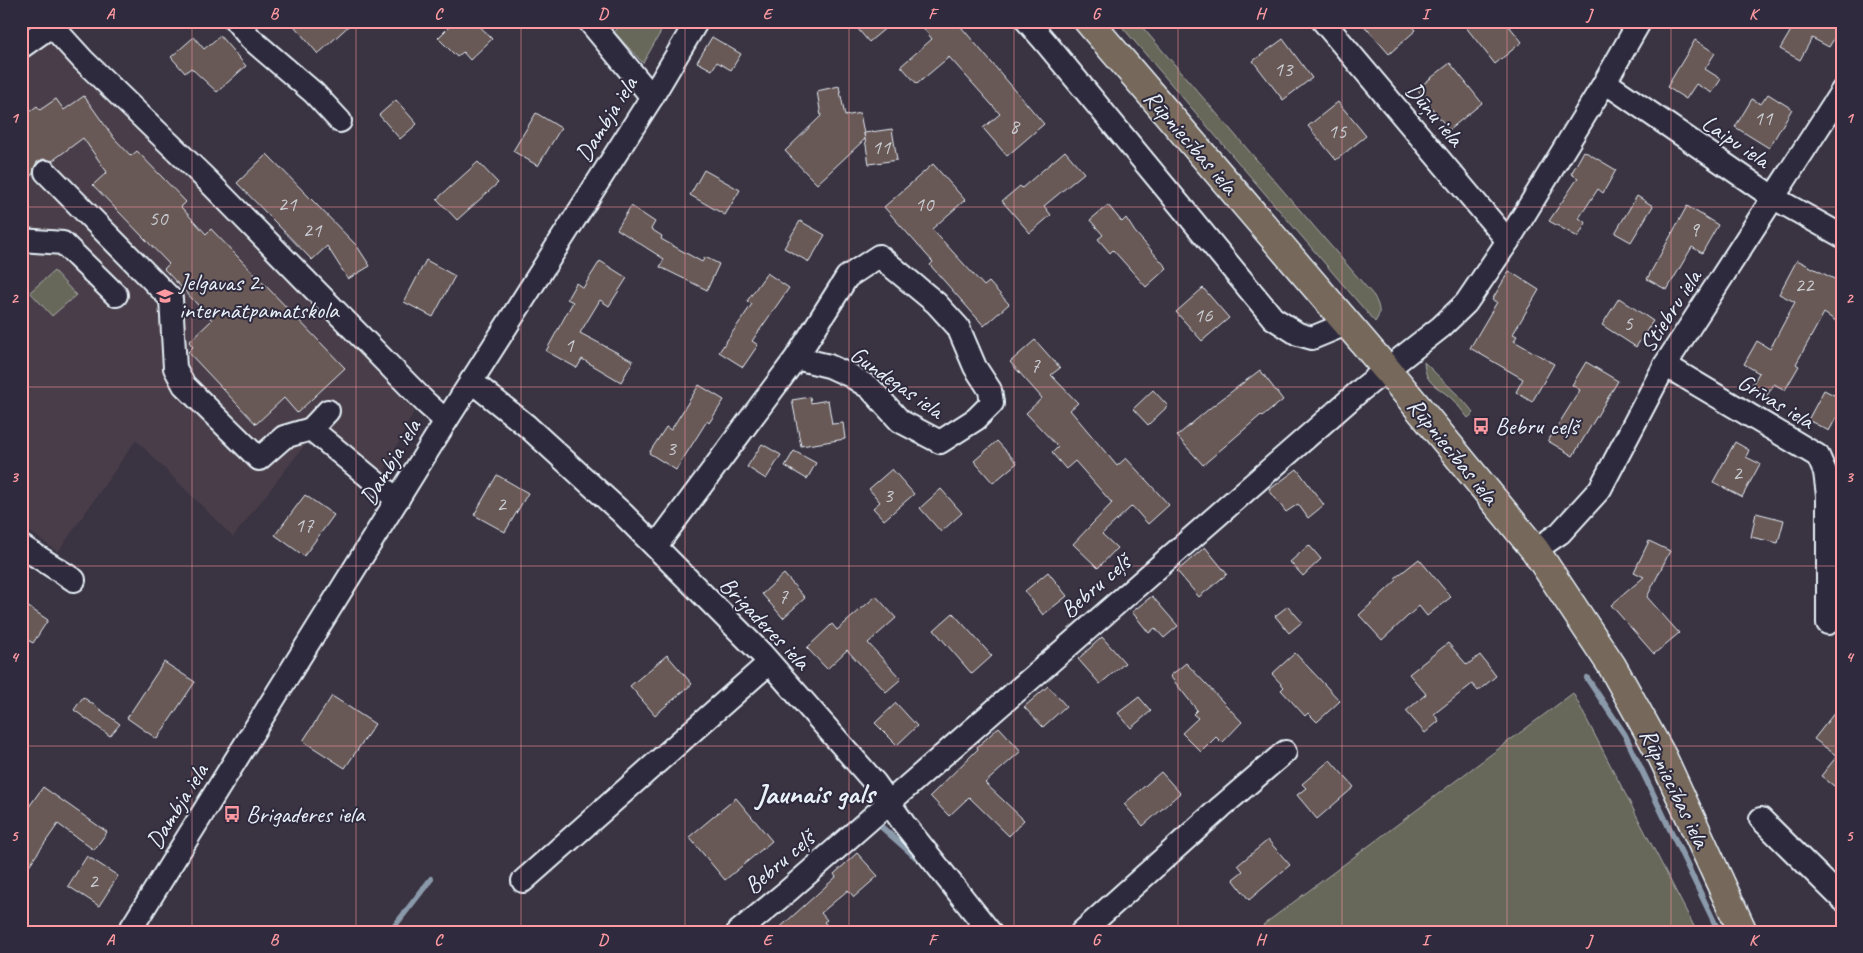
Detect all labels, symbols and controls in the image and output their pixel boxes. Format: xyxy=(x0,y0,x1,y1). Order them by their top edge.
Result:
text: A xyxy=(106,4,116,24)
text: B xyxy=(270,4,280,24)
text: C xyxy=(434,4,444,24)
text: D xyxy=(598,4,609,24)
text: E xyxy=(763,4,774,24)
text: F xyxy=(928,4,939,24)
text: G xyxy=(1092,4,1102,24)
text: H xyxy=(1255,4,1267,24)
text: I xyxy=(1422,4,1432,24)
text: J xyxy=(1585,4,1594,24)
text: K xyxy=(1749,4,1761,24)
house number: 13 xyxy=(1274,56,1294,82)
street label: Dambja iela xyxy=(568,70,645,167)
street label: Dūņu iela xyxy=(1399,76,1472,154)
street label: Rūpniecības iela xyxy=(1137,84,1246,202)
house number: 11 xyxy=(1754,105,1774,131)
text: 1 xyxy=(10,108,19,128)
street label: Laipu iela xyxy=(1696,108,1777,176)
text: 1 xyxy=(1845,108,1854,128)
house number: 8 xyxy=(1009,113,1021,139)
house number: 15 xyxy=(1328,118,1348,144)
house number: 11 xyxy=(872,134,892,160)
house number: 21 xyxy=(278,191,298,217)
house number: 10 xyxy=(915,191,935,217)
house number: 50 xyxy=(149,205,169,231)
house number: 9 xyxy=(1689,216,1700,242)
house number: 21 xyxy=(303,217,323,243)
street label: Stiebru iela xyxy=(1632,262,1709,358)
place label: Jelgavas 2. internātpamatskola xyxy=(178,267,340,325)
house number: 22 xyxy=(1795,272,1815,298)
school or university icon: Jelgavas 2. internātpamatskola xyxy=(155,286,175,306)
text: 2 xyxy=(10,288,19,308)
text: 2 xyxy=(1845,288,1854,308)
house number: 16 xyxy=(1194,302,1213,328)
house number: 5 xyxy=(1623,310,1634,336)
house number: 1 xyxy=(564,332,575,358)
street label: Gundegas iela xyxy=(845,339,951,426)
house number: 7 xyxy=(1030,352,1041,378)
street label: Grīvas iela xyxy=(1732,367,1821,436)
street label: Rūpniecības iela xyxy=(1401,391,1506,512)
place label: Bebru ceļš xyxy=(1495,411,1582,441)
street label: Dambja iela xyxy=(353,412,428,510)
bus stop icon: Bebru ceļš xyxy=(1471,416,1491,436)
house number: 3 xyxy=(666,435,677,461)
house number: 2 xyxy=(1732,460,1743,486)
text: 3 xyxy=(10,467,19,487)
text: 3 xyxy=(1845,467,1854,487)
house number: 3 xyxy=(883,482,894,508)
house number: 2 xyxy=(496,491,507,517)
house number: 17 xyxy=(295,512,315,538)
street label: Bebru ceļš xyxy=(1054,545,1139,625)
street label: Brigaderes iela xyxy=(713,570,818,677)
house number: 7 xyxy=(778,583,789,609)
text: 4 xyxy=(10,647,19,667)
text: 4 xyxy=(1845,647,1854,667)
street label: Rūpniecības iela xyxy=(1633,724,1717,854)
street label: Dambja iela xyxy=(139,757,216,854)
district label: Jaunais gals xyxy=(754,775,877,812)
place label: Brigaderes iela xyxy=(246,799,366,829)
bus stop icon: Brigaderes iela xyxy=(222,804,242,824)
street label: Bebru ceļš xyxy=(738,821,823,901)
text: 5 xyxy=(11,826,20,846)
text: 5 xyxy=(1846,826,1855,846)
house number: 2 xyxy=(88,868,99,894)
text: A xyxy=(106,930,116,950)
text: B xyxy=(270,930,280,950)
text: C xyxy=(434,930,444,950)
text: D xyxy=(598,930,609,950)
text: E xyxy=(763,930,774,950)
text: F xyxy=(928,930,939,950)
text: G xyxy=(1092,930,1102,950)
text: H xyxy=(1255,930,1267,950)
text: I xyxy=(1422,930,1432,950)
text: J xyxy=(1585,930,1594,950)
text: K xyxy=(1749,930,1761,950)

